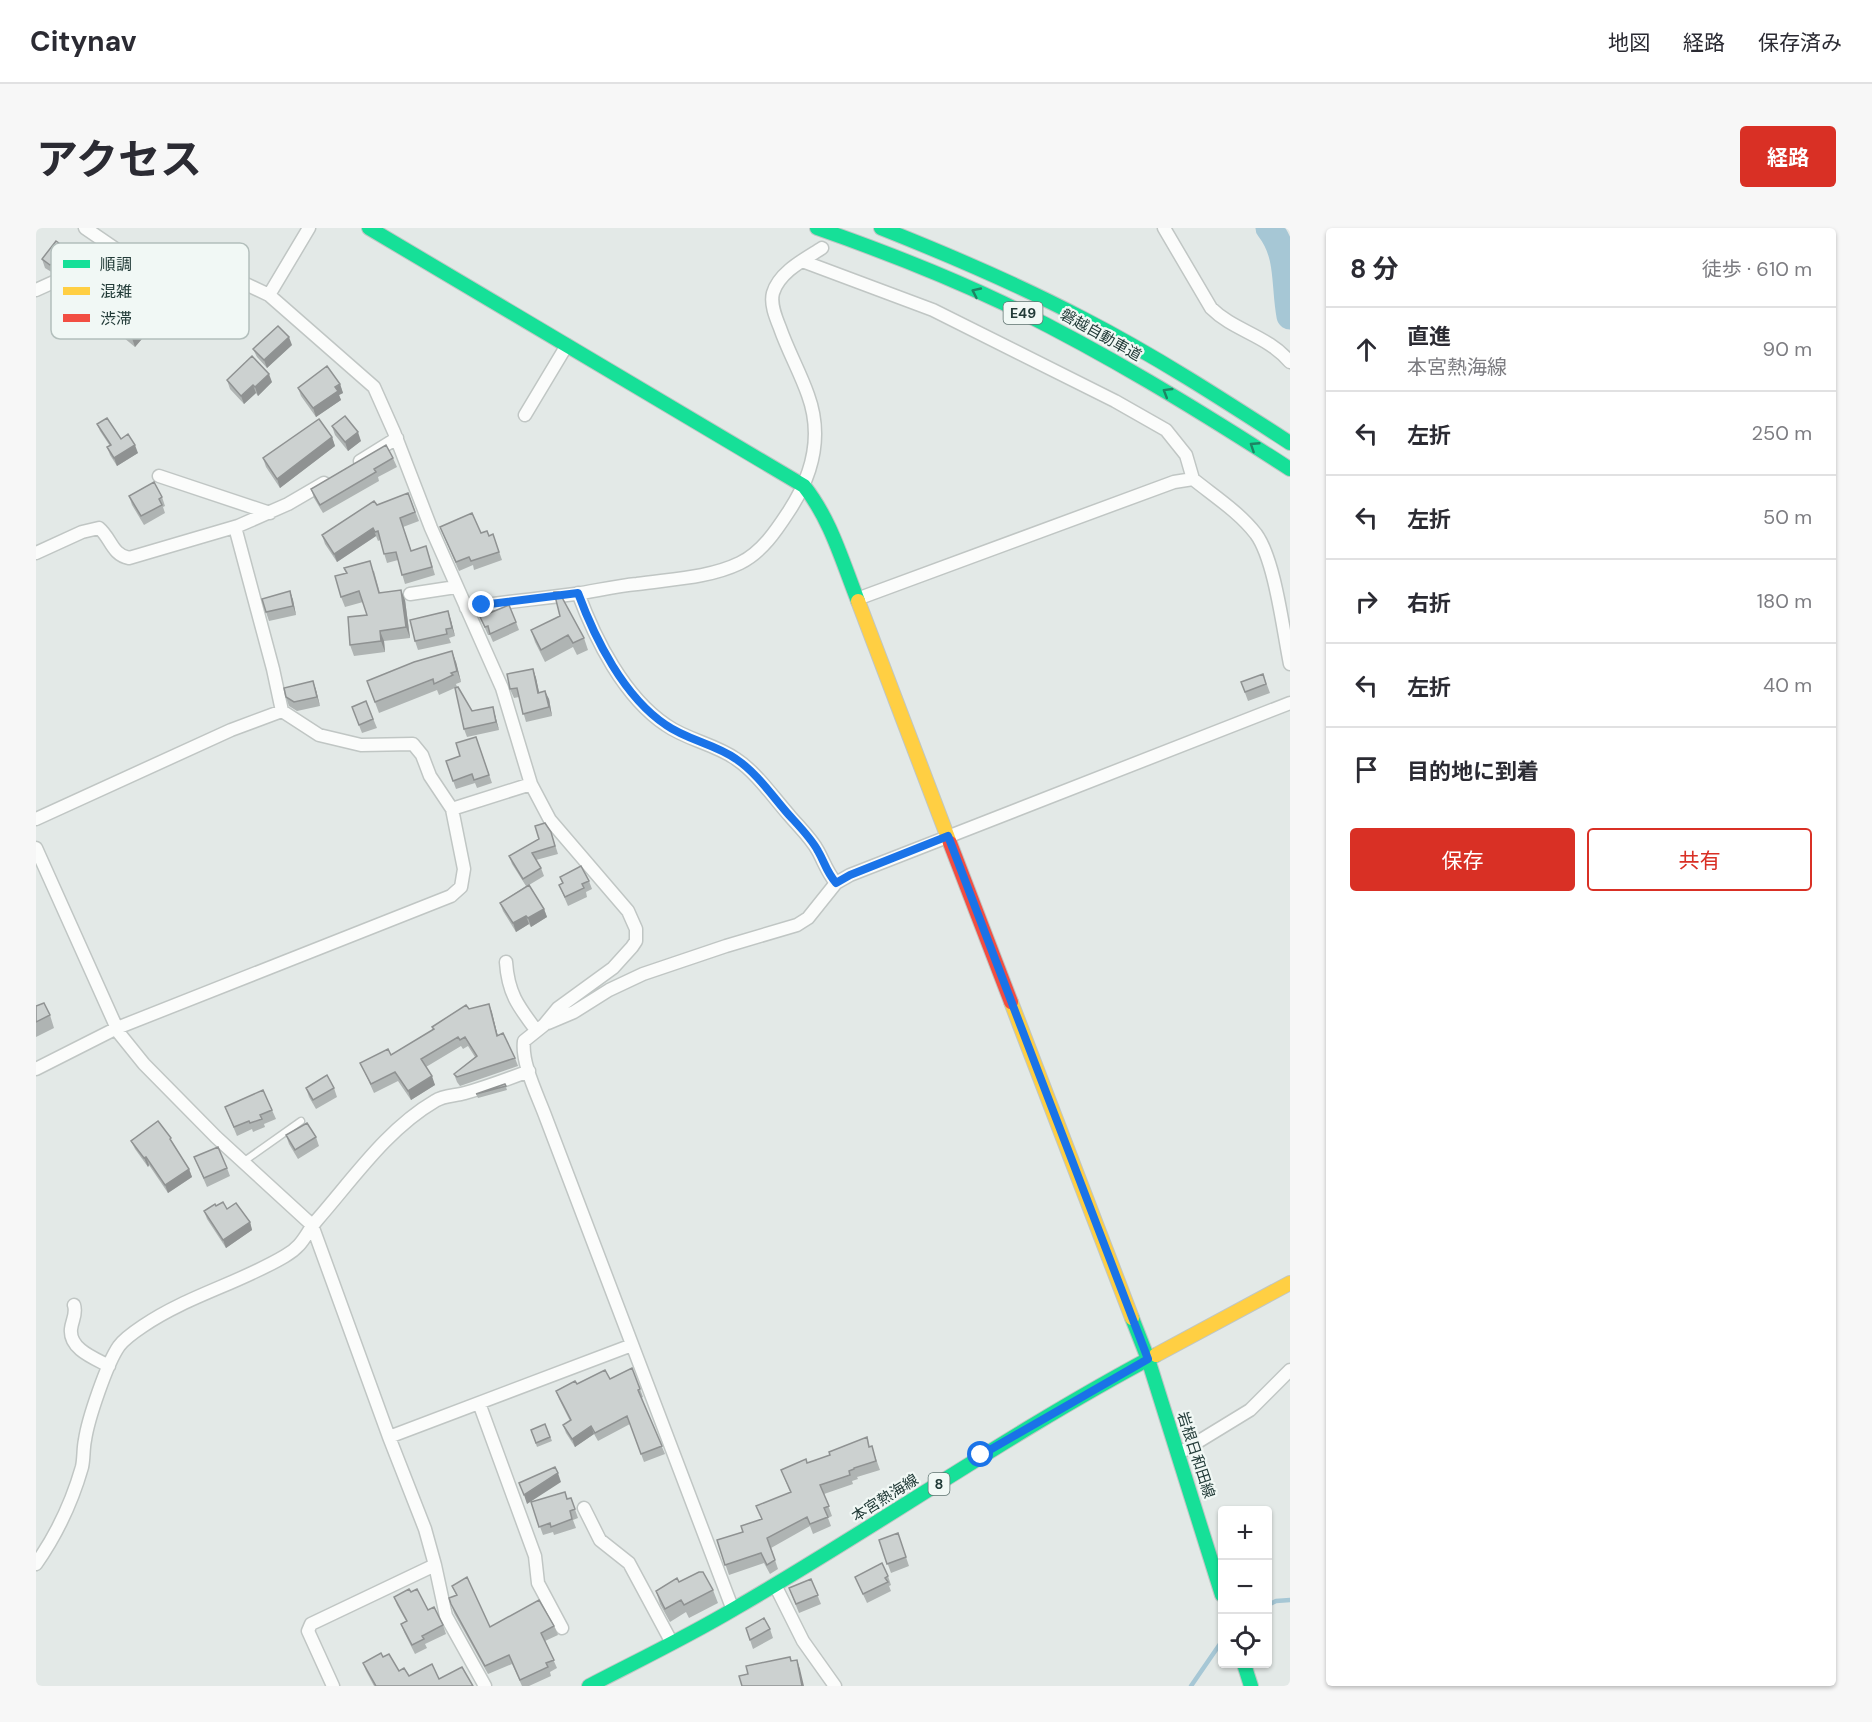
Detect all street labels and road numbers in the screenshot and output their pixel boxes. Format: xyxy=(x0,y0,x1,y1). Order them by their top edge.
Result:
road number: E49 xyxy=(1004,302,1042,324)
street label: 磐越自動車道 xyxy=(1057,304,1145,366)
street label: 岩根日和田線 xyxy=(1173,1409,1219,1501)
street label: 本宮熱海線 xyxy=(848,1470,922,1526)
road number: 8 xyxy=(928,1473,950,1495)

